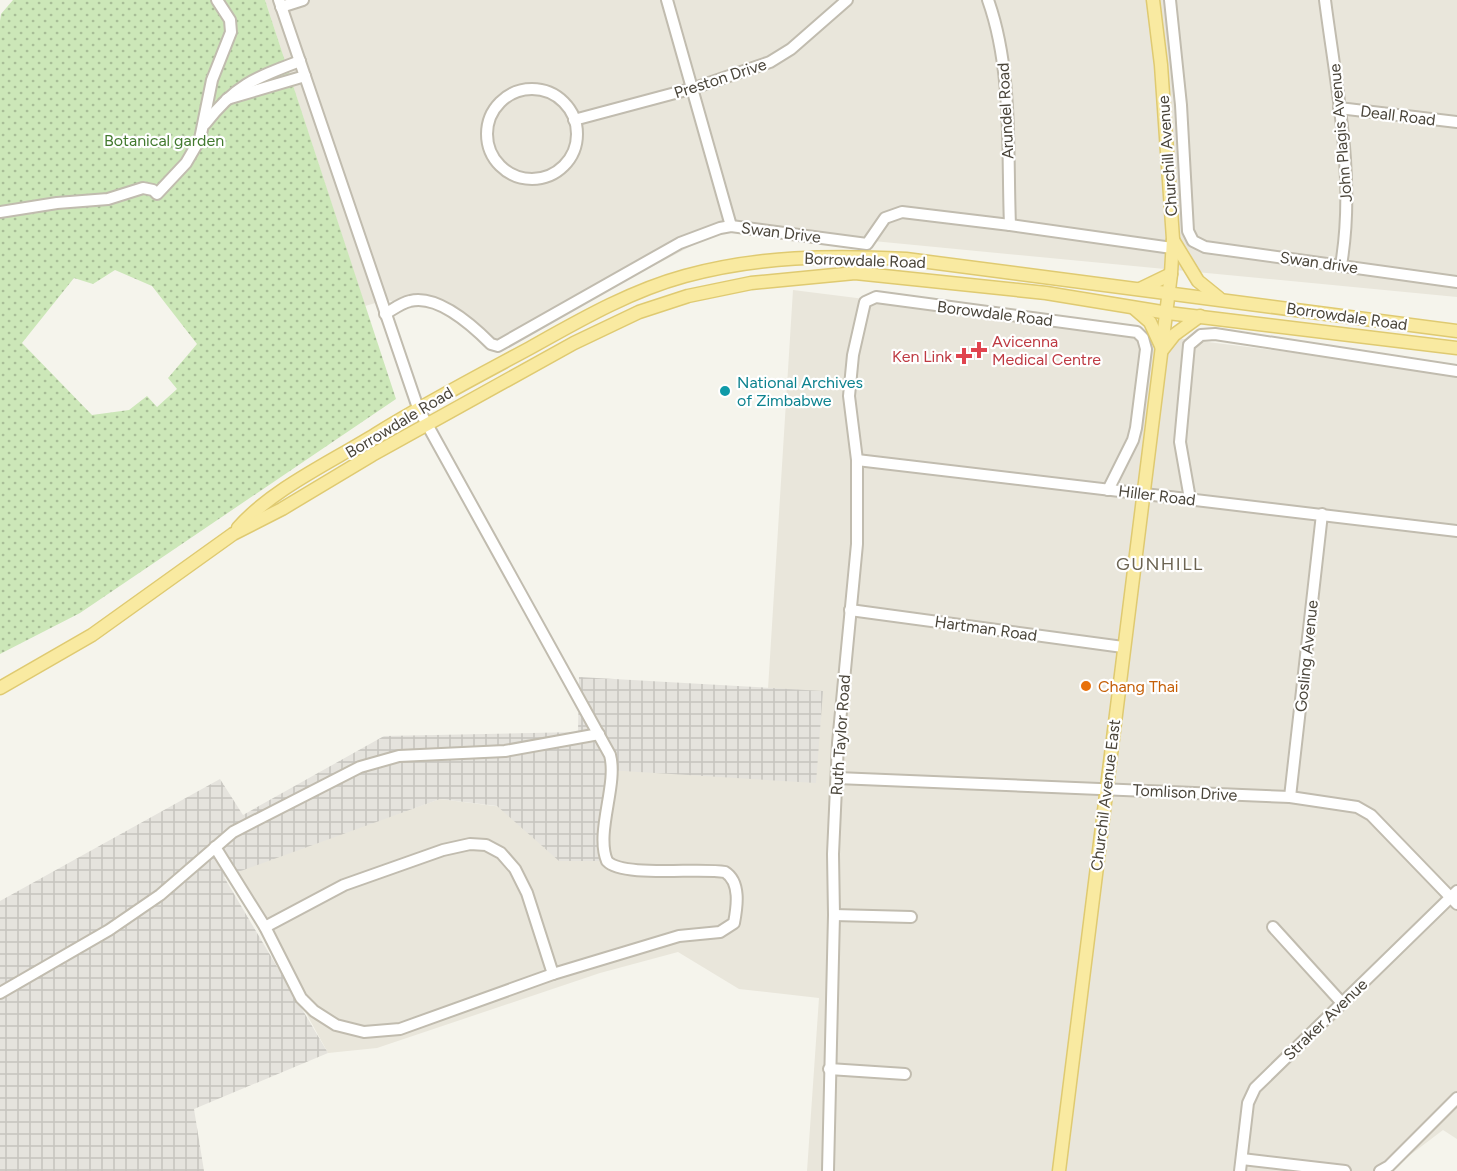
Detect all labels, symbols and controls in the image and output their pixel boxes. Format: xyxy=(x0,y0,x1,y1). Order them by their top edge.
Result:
street label: Preston Drive xyxy=(672,55,769,102)
street label: Arundel Road xyxy=(993,62,1018,160)
street label: John Plagis Avenue xyxy=(1325,63,1356,203)
street label: Churchill Avenue xyxy=(1154,95,1181,217)
street label: Deall Road xyxy=(1359,101,1437,130)
park label: Botanical garden xyxy=(104,131,224,150)
street label: Swan Drive xyxy=(740,218,822,247)
street label: Swan drive xyxy=(1279,248,1359,277)
street label: Borrowdale Road xyxy=(804,249,926,272)
street label: Borowdale Road xyxy=(936,297,1054,330)
street label: Borrowdale Road xyxy=(1285,299,1409,334)
place label: Avicenna Medical Centre xyxy=(992,332,1101,369)
marker: Avicenna Medical Centre xyxy=(970,341,988,359)
place label: Ken Link xyxy=(892,347,952,366)
marker: Ken Link xyxy=(957,349,971,363)
place label: National Archives of Zimbabwe xyxy=(737,373,863,410)
street label: Borrowdale Road xyxy=(342,383,456,462)
marker: National Archives of Zimbabwe xyxy=(718,384,732,398)
street label: Hiller Road xyxy=(1117,481,1197,510)
district label: GUNHILL xyxy=(1116,553,1204,575)
street label: Gosling Avenue xyxy=(1291,599,1322,713)
street label: Hartman Road xyxy=(934,612,1038,645)
street label: Ruth Taylor Road xyxy=(827,674,854,796)
place label: Chang Thai xyxy=(1098,677,1179,696)
marker: Chang Thai xyxy=(1079,679,1093,693)
street label: Churchil Avenue East xyxy=(1087,718,1124,872)
street label: Tomlison Drive xyxy=(1132,780,1238,805)
street label: Straker Avenue xyxy=(1279,974,1371,1064)

